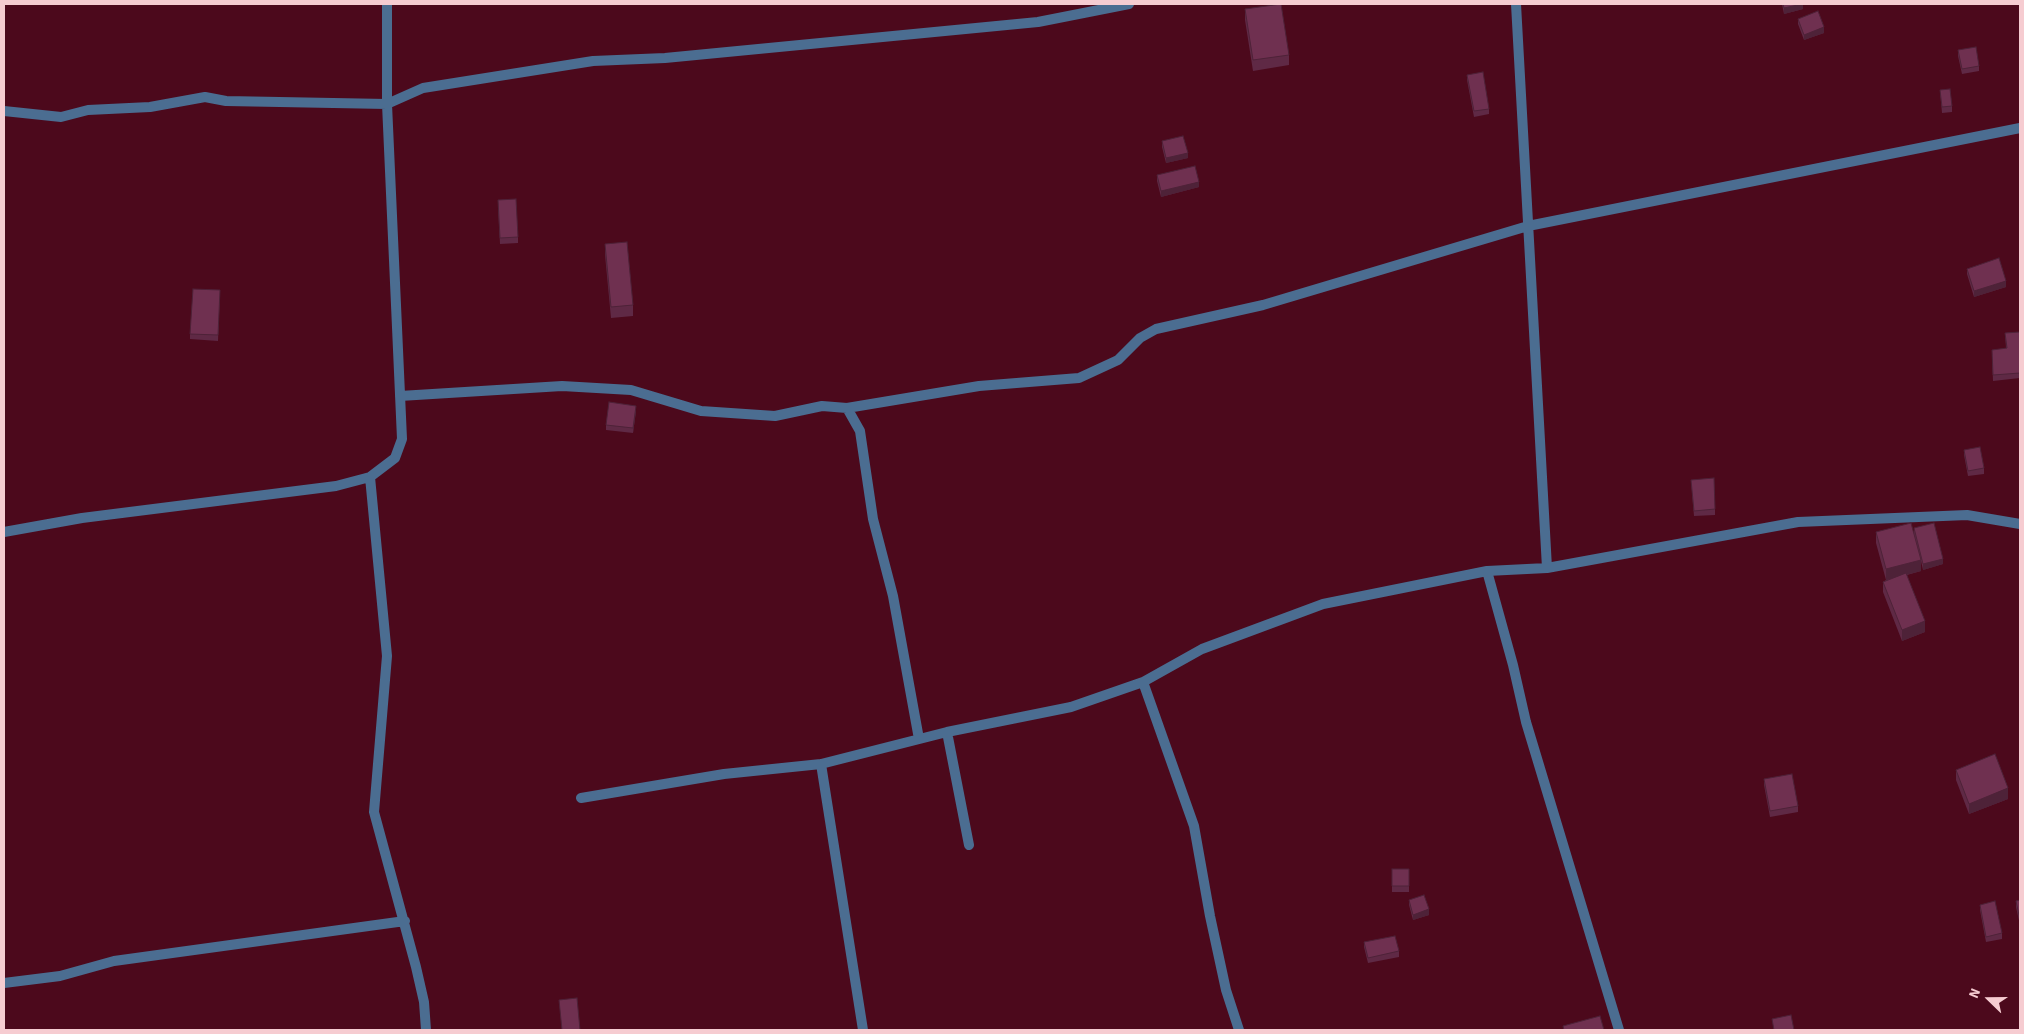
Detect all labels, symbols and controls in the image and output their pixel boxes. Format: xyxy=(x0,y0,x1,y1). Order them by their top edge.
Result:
north arrow xyxy=(1964,974,2014,1024)
text: N xyxy=(1964,985,1986,1001)

